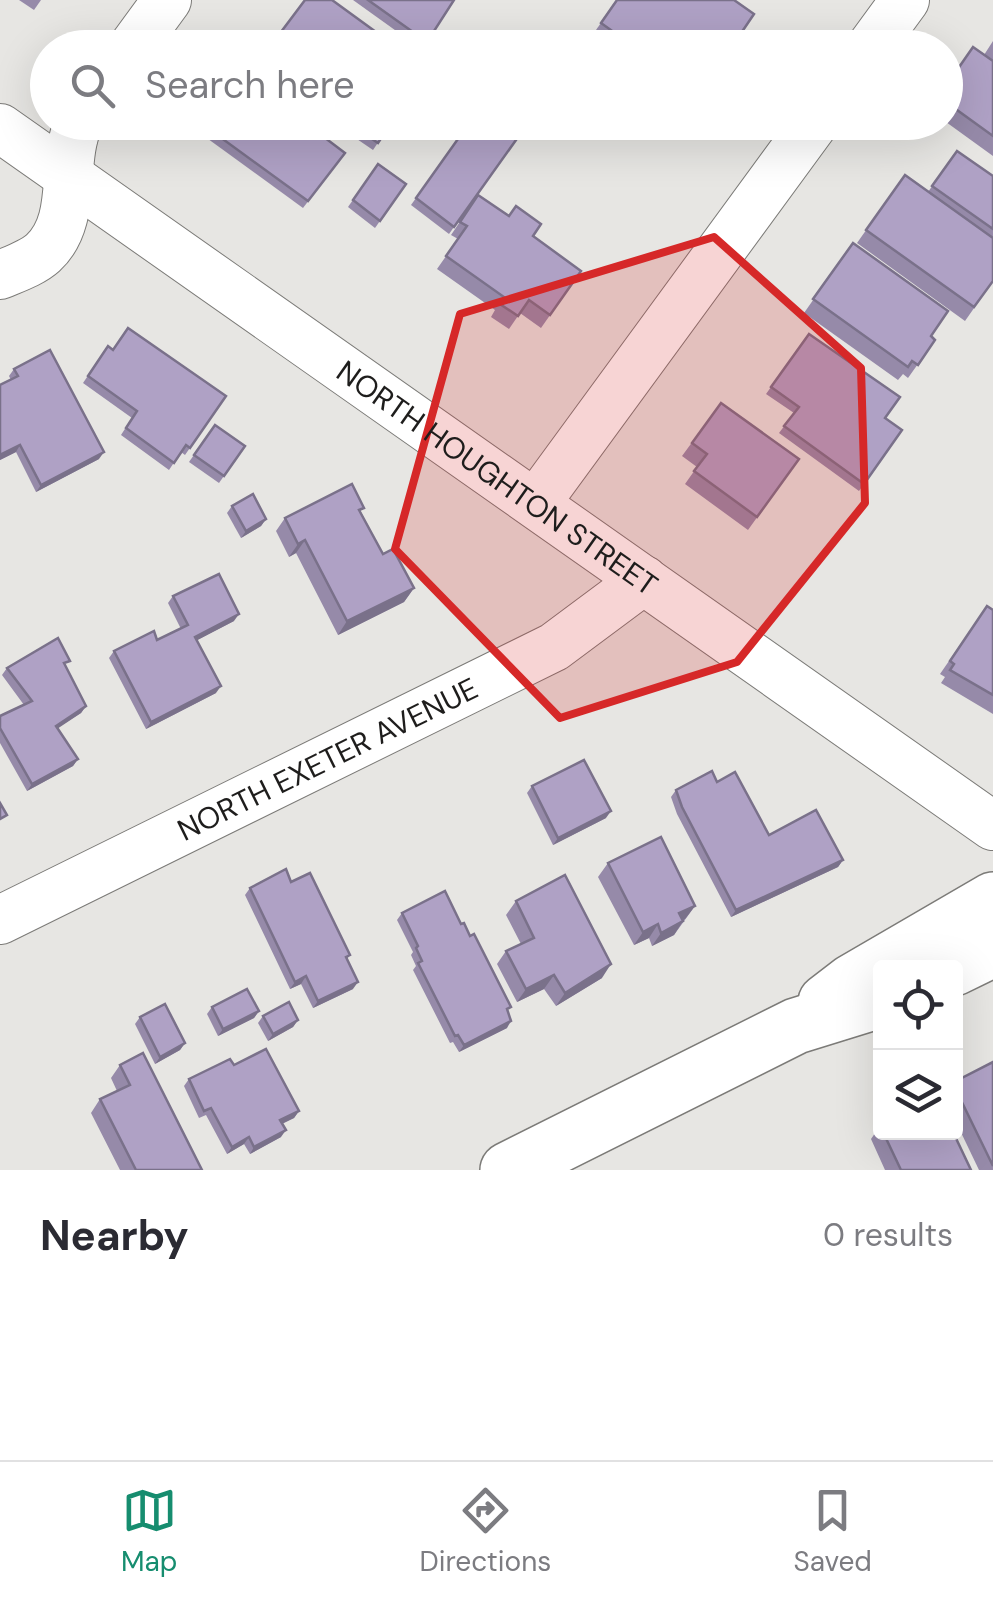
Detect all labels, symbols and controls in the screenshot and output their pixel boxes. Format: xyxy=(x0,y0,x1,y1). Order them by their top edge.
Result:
search box xyxy=(30,30,963,140)
icon: search xyxy=(65,58,120,113)
text: Search here xyxy=(145,60,355,110)
street label: NORTH HOUGHTON STREET xyxy=(329,351,666,604)
street label: NORTH EXETER AVENUE xyxy=(171,668,484,849)
map controls xyxy=(873,960,963,1140)
button: locate xyxy=(873,960,963,1050)
button: layers xyxy=(873,1050,963,1140)
text: Nearby xyxy=(40,1208,189,1263)
text: 0 results xyxy=(823,1214,953,1256)
tab: Map xyxy=(121,1483,177,1580)
tab: Directions xyxy=(420,1483,551,1580)
tab: Saved xyxy=(793,1483,872,1580)

